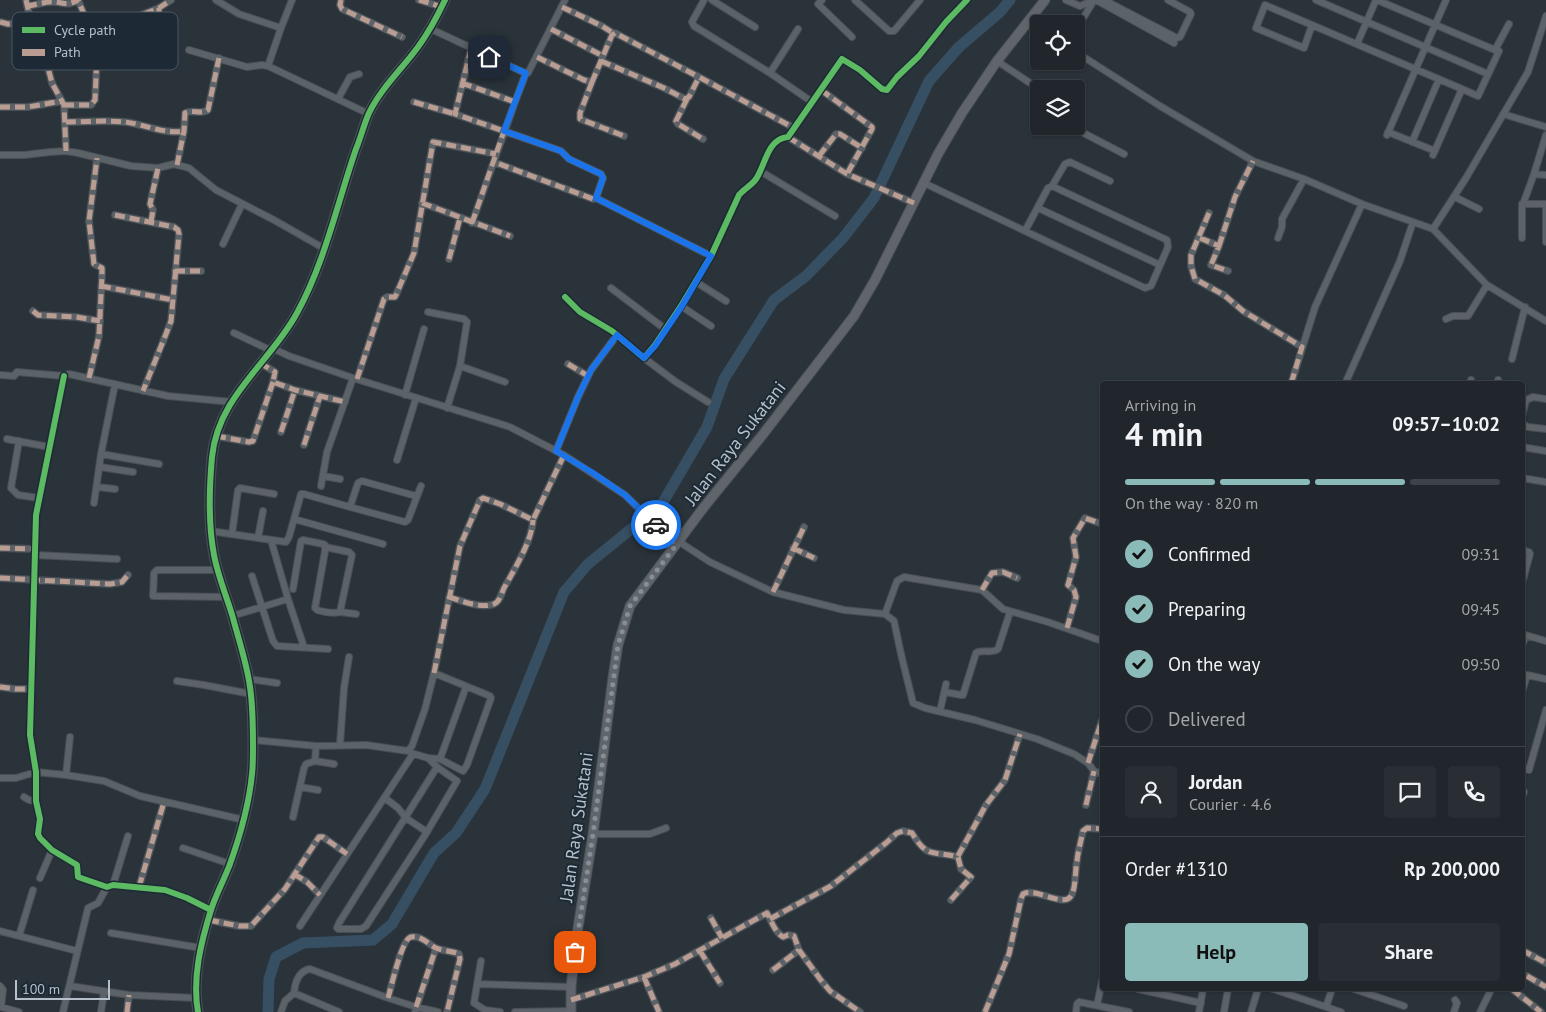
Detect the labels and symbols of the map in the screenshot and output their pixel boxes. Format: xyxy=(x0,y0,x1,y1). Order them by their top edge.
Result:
legend xyxy=(12,12,178,70)
text: Cycle path xyxy=(54,21,116,39)
pin xyxy=(468,36,510,78)
text: Path xyxy=(54,43,81,61)
street label: Jalan Raya Sukatani xyxy=(679,376,791,510)
courier xyxy=(631,500,681,550)
street label: Jalan Raya Sukatani xyxy=(554,751,598,904)
pin xyxy=(554,931,596,973)
scale bar xyxy=(15,977,110,1000)

